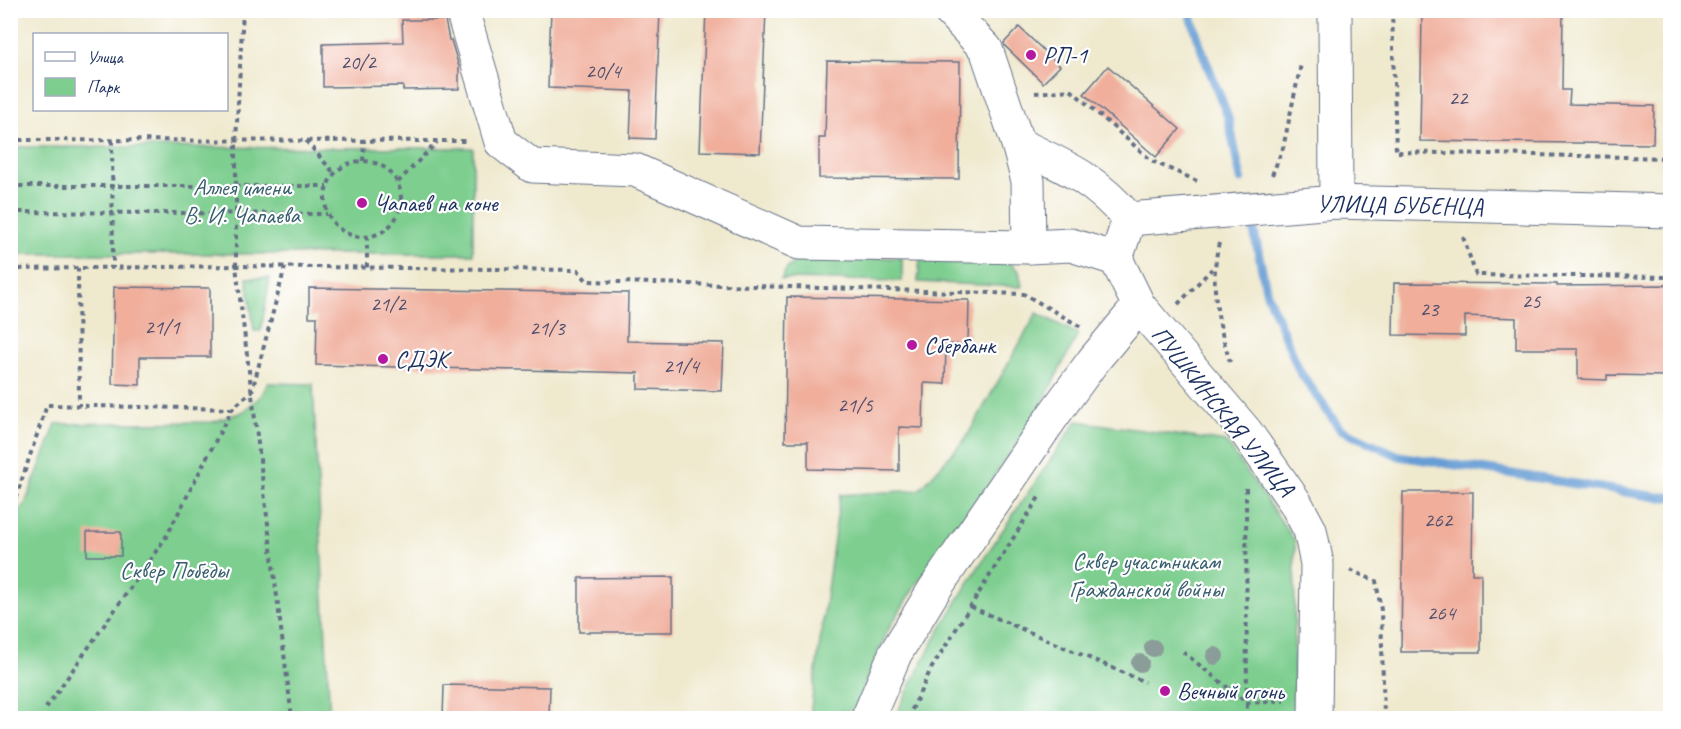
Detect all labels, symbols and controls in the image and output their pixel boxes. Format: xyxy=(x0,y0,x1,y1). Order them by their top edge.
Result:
legend xyxy=(33,33,228,111)
place label: РП-1 xyxy=(1043,40,1089,70)
text: Улица xyxy=(87,46,124,68)
marker: РП-1 xyxy=(1024,48,1038,62)
house number: 20/2 xyxy=(340,49,377,75)
house number: 20/4 xyxy=(585,58,623,84)
text: Парк xyxy=(87,76,121,98)
house number: 22 xyxy=(1449,85,1469,111)
park label: Аллея имени В. И. Чапаева xyxy=(184,172,301,230)
place label: Чапаев на коне xyxy=(374,188,500,218)
street label: УЛИЦА БУБЕНЦА xyxy=(1316,189,1485,221)
marker: Чапаев на коне xyxy=(355,196,369,210)
house number: 25 xyxy=(1522,288,1542,314)
house number: 21/2 xyxy=(370,291,407,317)
house number: 23 xyxy=(1420,296,1440,322)
house number: 21/1 xyxy=(144,314,181,340)
house number: 21/3 xyxy=(529,315,566,341)
street label: ПУШКИНСКАЯ УЛИЦА xyxy=(1145,320,1302,503)
place label: Сбербанк xyxy=(924,330,997,360)
marker: Сбербанк xyxy=(905,338,919,352)
place label: СДЭК xyxy=(395,344,453,374)
marker: СДЭК xyxy=(376,352,390,366)
house number: 21/4 xyxy=(663,353,701,379)
house number: 21/5 xyxy=(837,392,874,418)
house number: 262 xyxy=(1424,507,1454,533)
park label: Сквер участникам Гражданской войны xyxy=(1069,546,1225,604)
park label: Сквер Победы xyxy=(120,555,231,585)
house number: 264 xyxy=(1427,600,1458,626)
place label: Вечный огонь xyxy=(1177,676,1285,706)
marker: Вечный огонь xyxy=(1158,684,1172,698)

